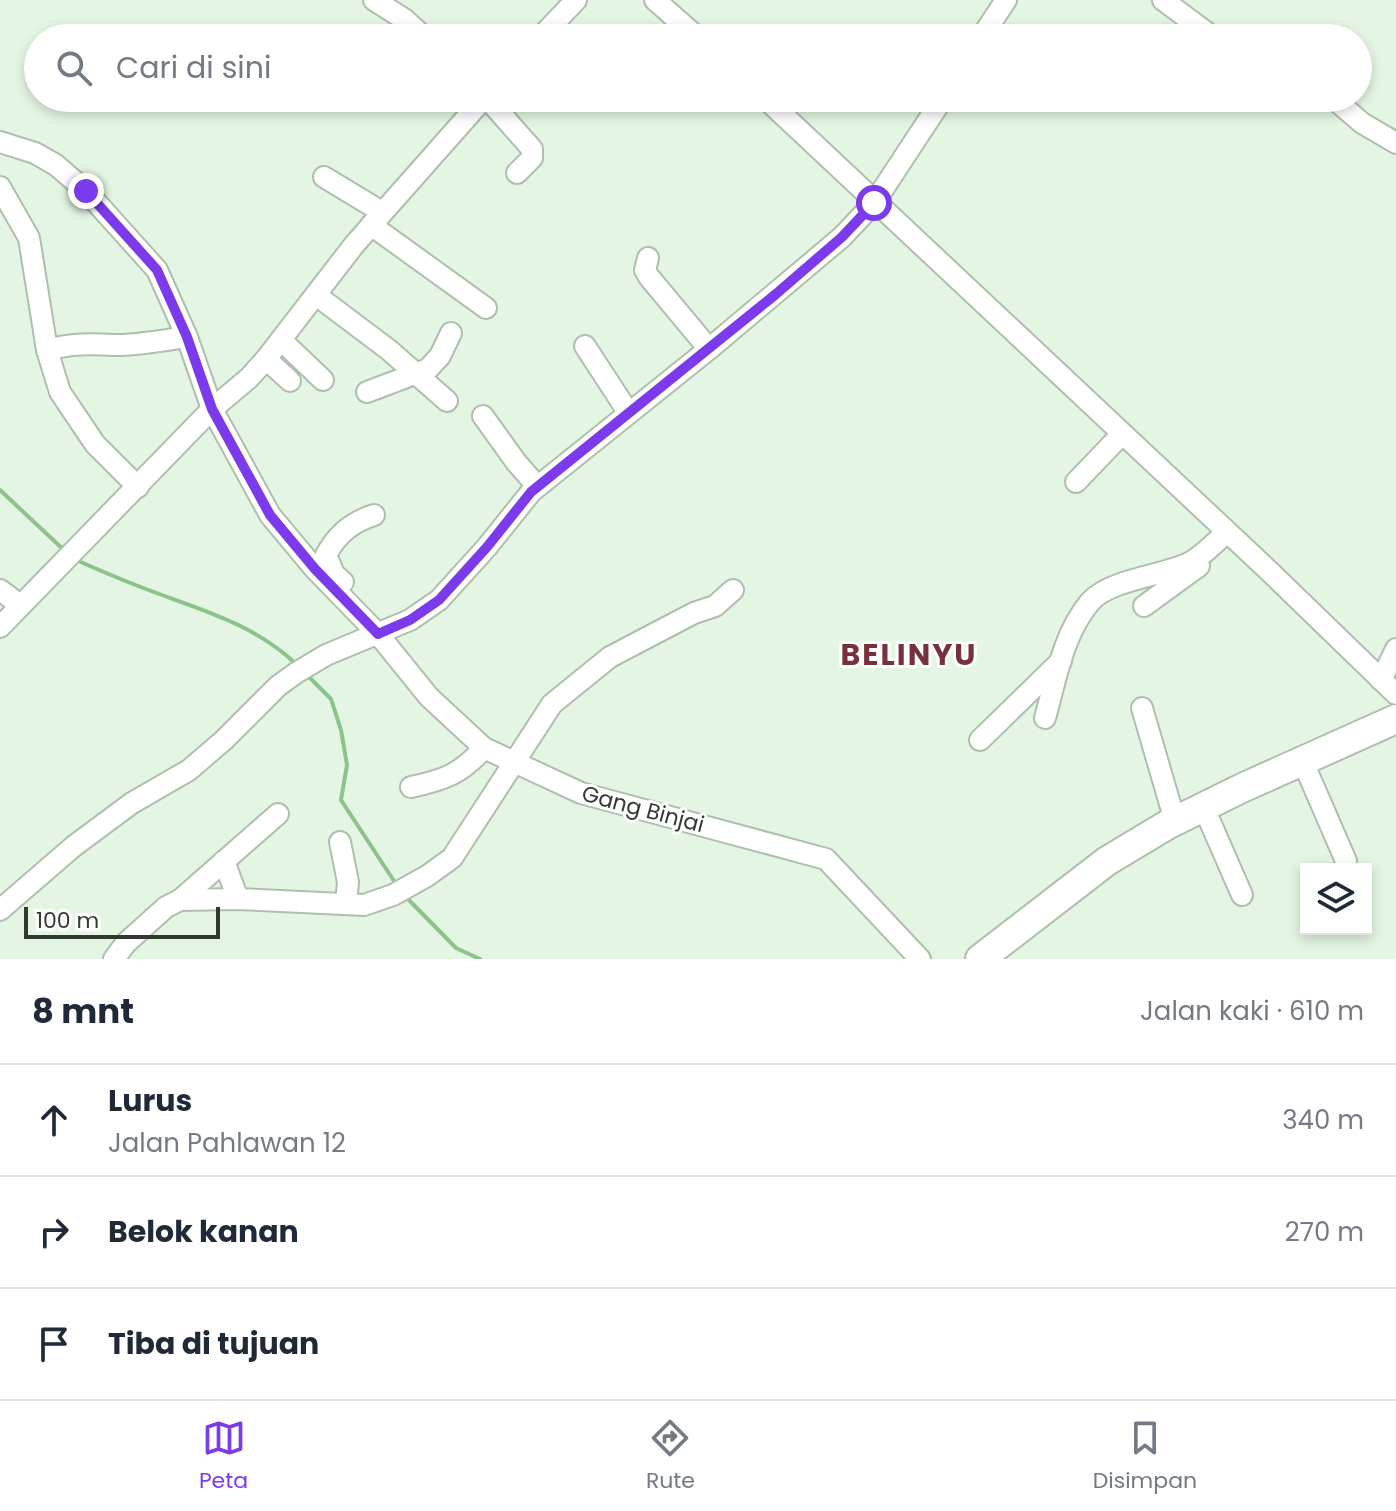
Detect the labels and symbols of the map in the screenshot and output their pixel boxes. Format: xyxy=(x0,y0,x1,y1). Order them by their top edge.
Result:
route end xyxy=(68,173,104,209)
route start xyxy=(856,185,892,221)
district label: BELINYU xyxy=(841,633,978,676)
street label: Gang Binjai xyxy=(578,778,708,840)
scale bar xyxy=(24,903,220,939)

